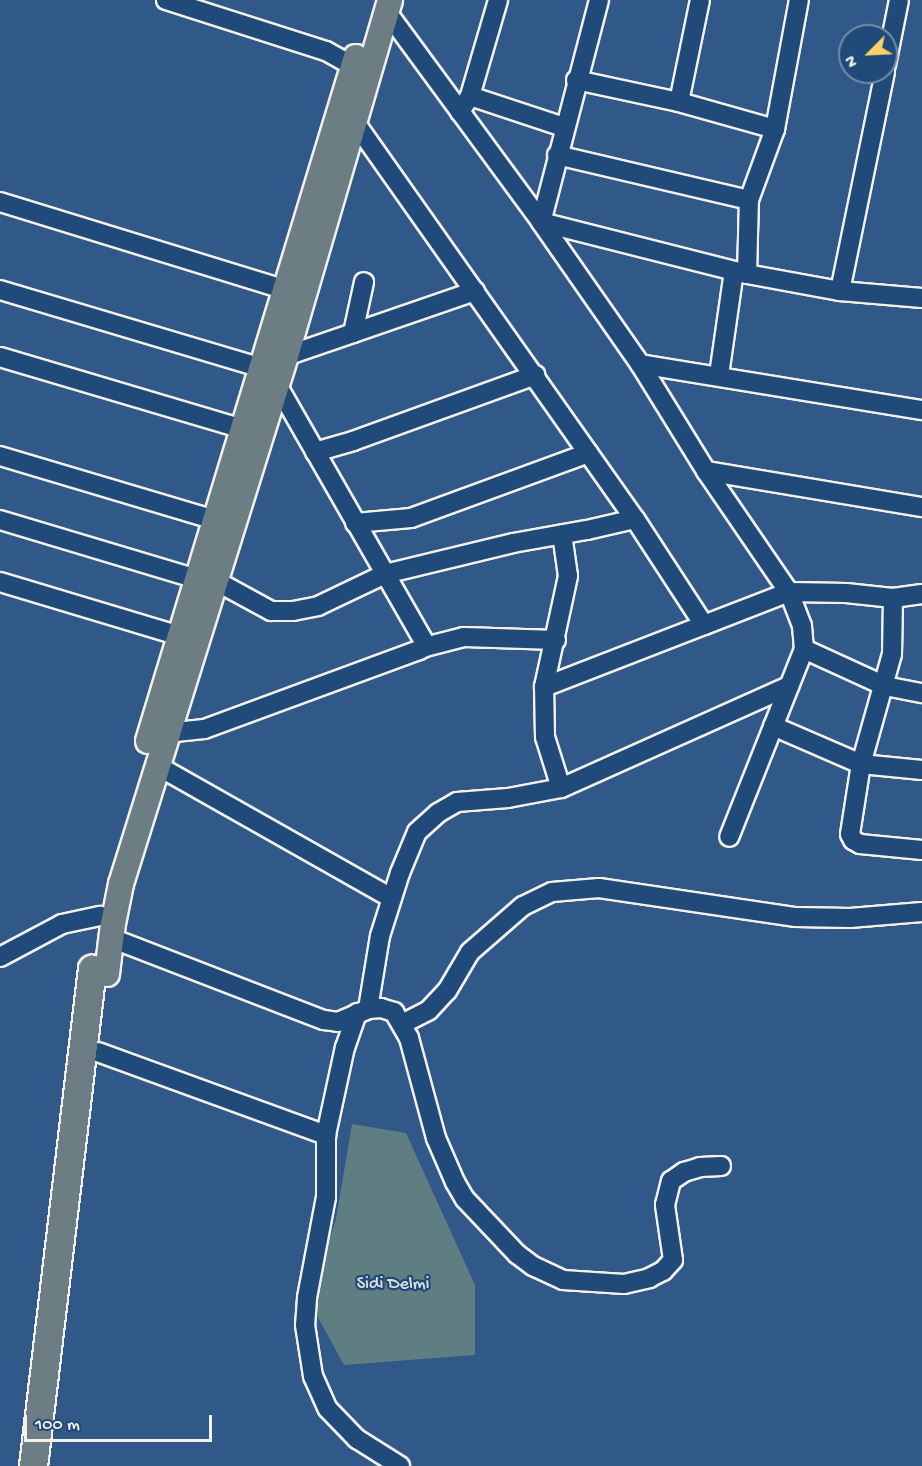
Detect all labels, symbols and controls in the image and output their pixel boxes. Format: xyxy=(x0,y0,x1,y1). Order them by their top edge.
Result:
north arrow xyxy=(838,24,898,84)
text: N xyxy=(842,52,864,69)
park label: Sidi Delmi xyxy=(357,1274,429,1296)
scale bar xyxy=(27,1403,214,1441)
text: 100 m xyxy=(35,1415,80,1436)

